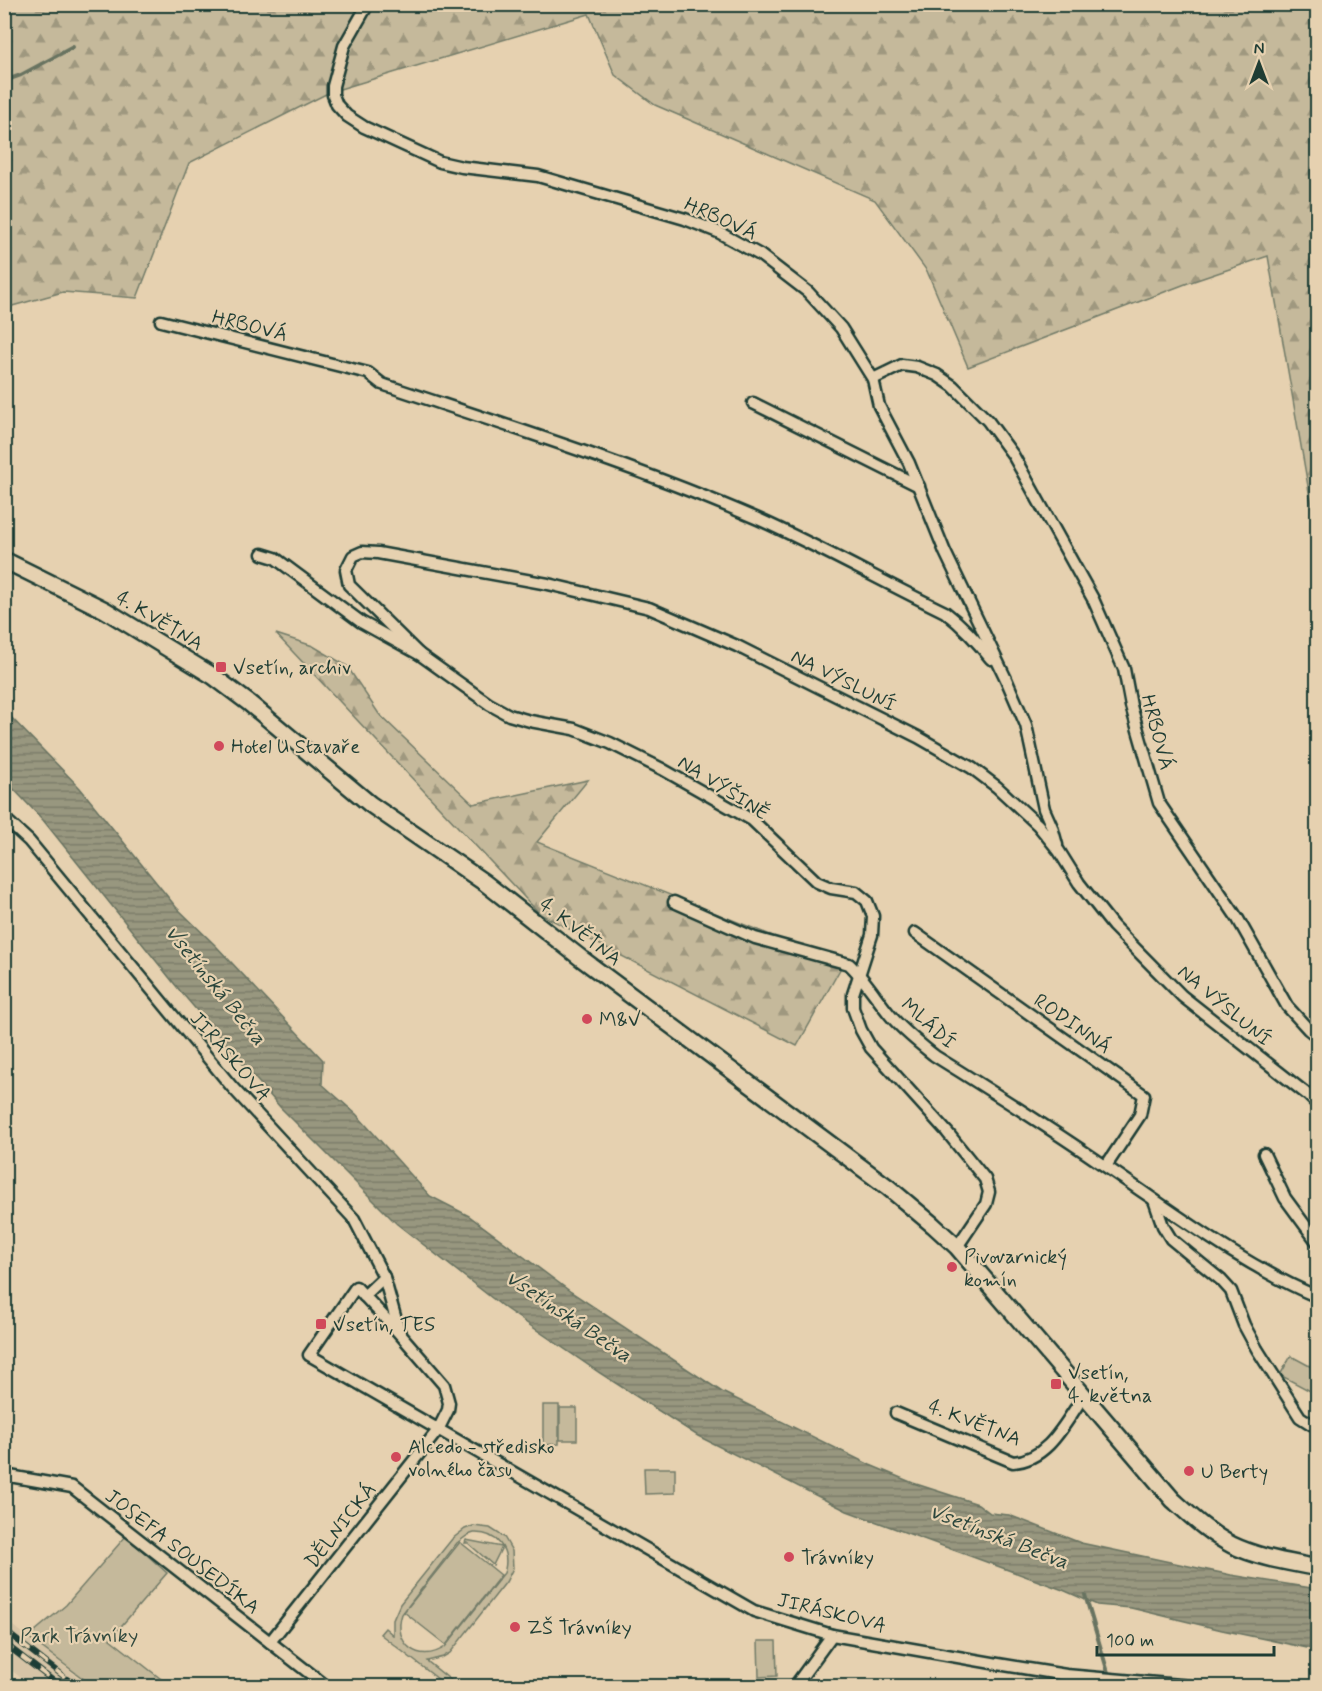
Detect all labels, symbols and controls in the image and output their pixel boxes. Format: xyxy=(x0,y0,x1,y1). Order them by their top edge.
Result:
north arrow xyxy=(1229,33,1289,93)
text: N xyxy=(1254,39,1264,60)
street label: HRBOVÁ xyxy=(680,191,761,247)
street label: HRBOVÁ xyxy=(209,304,290,349)
street label: 4. KVĚTNA xyxy=(111,585,208,658)
street label: NA VÝSLUNÍ xyxy=(786,643,901,719)
place label: Vsetín, archiv xyxy=(233,655,351,682)
marker: Vsetín, archiv xyxy=(214,660,228,674)
street label: HRBOVÁ xyxy=(1134,692,1180,773)
place label: Hotel U Stavaře xyxy=(231,734,360,761)
marker: Hotel U Stavaře xyxy=(212,739,226,753)
street label: NA VÝŠINĚ xyxy=(672,749,775,827)
street label: 4. KVĚTNA xyxy=(533,892,627,973)
water label: Vsetínská Bečva xyxy=(158,920,272,1052)
street label: NA VÝSLUNÍ xyxy=(1171,959,1277,1053)
street label: RODINNÁ xyxy=(1028,988,1116,1061)
street label: MLÁDÍ xyxy=(895,992,961,1056)
street label: JIRÁSKOVA xyxy=(183,1006,277,1108)
place label: M&V xyxy=(599,1007,641,1034)
marker: M&V xyxy=(580,1012,594,1026)
place label: Pivovarnický komín xyxy=(964,1244,1067,1294)
marker: Pivovarnický komín xyxy=(945,1260,959,1274)
water label: Vsetínská Bečva xyxy=(500,1264,637,1370)
place label: Vsetín, TES xyxy=(333,1312,435,1339)
marker: Vsetín, TES xyxy=(314,1317,328,1331)
place label: Vsetín, 4. května xyxy=(1068,1360,1152,1410)
marker: Vsetín, 4. května xyxy=(1049,1377,1063,1391)
street label: 4. KVĚTNA xyxy=(924,1393,1025,1453)
place label: Alcedo - středisko volného času xyxy=(408,1434,555,1484)
marker: Alcedo - středisko volného času xyxy=(389,1450,403,1464)
place label: U Berty xyxy=(1201,1459,1268,1486)
marker: U Berty xyxy=(1182,1464,1196,1478)
street label: DĚLNICKÁ xyxy=(299,1477,383,1574)
street label: JOSEFA SOUSEDÍKA xyxy=(99,1483,265,1621)
water label: Vsetínská Bečva xyxy=(925,1498,1072,1576)
place label: Trávníky xyxy=(801,1545,874,1572)
marker: Trávníky xyxy=(782,1550,796,1564)
street label: JIRÁSKOVA xyxy=(774,1587,889,1640)
place label: ZŠ Trávníky xyxy=(527,1615,632,1642)
scale bar xyxy=(1097,1619,1274,1657)
marker: ZŠ Trávníky xyxy=(508,1620,522,1634)
park label: Park Trávníky xyxy=(20,1623,138,1650)
text: 100 m xyxy=(1106,1629,1154,1653)

